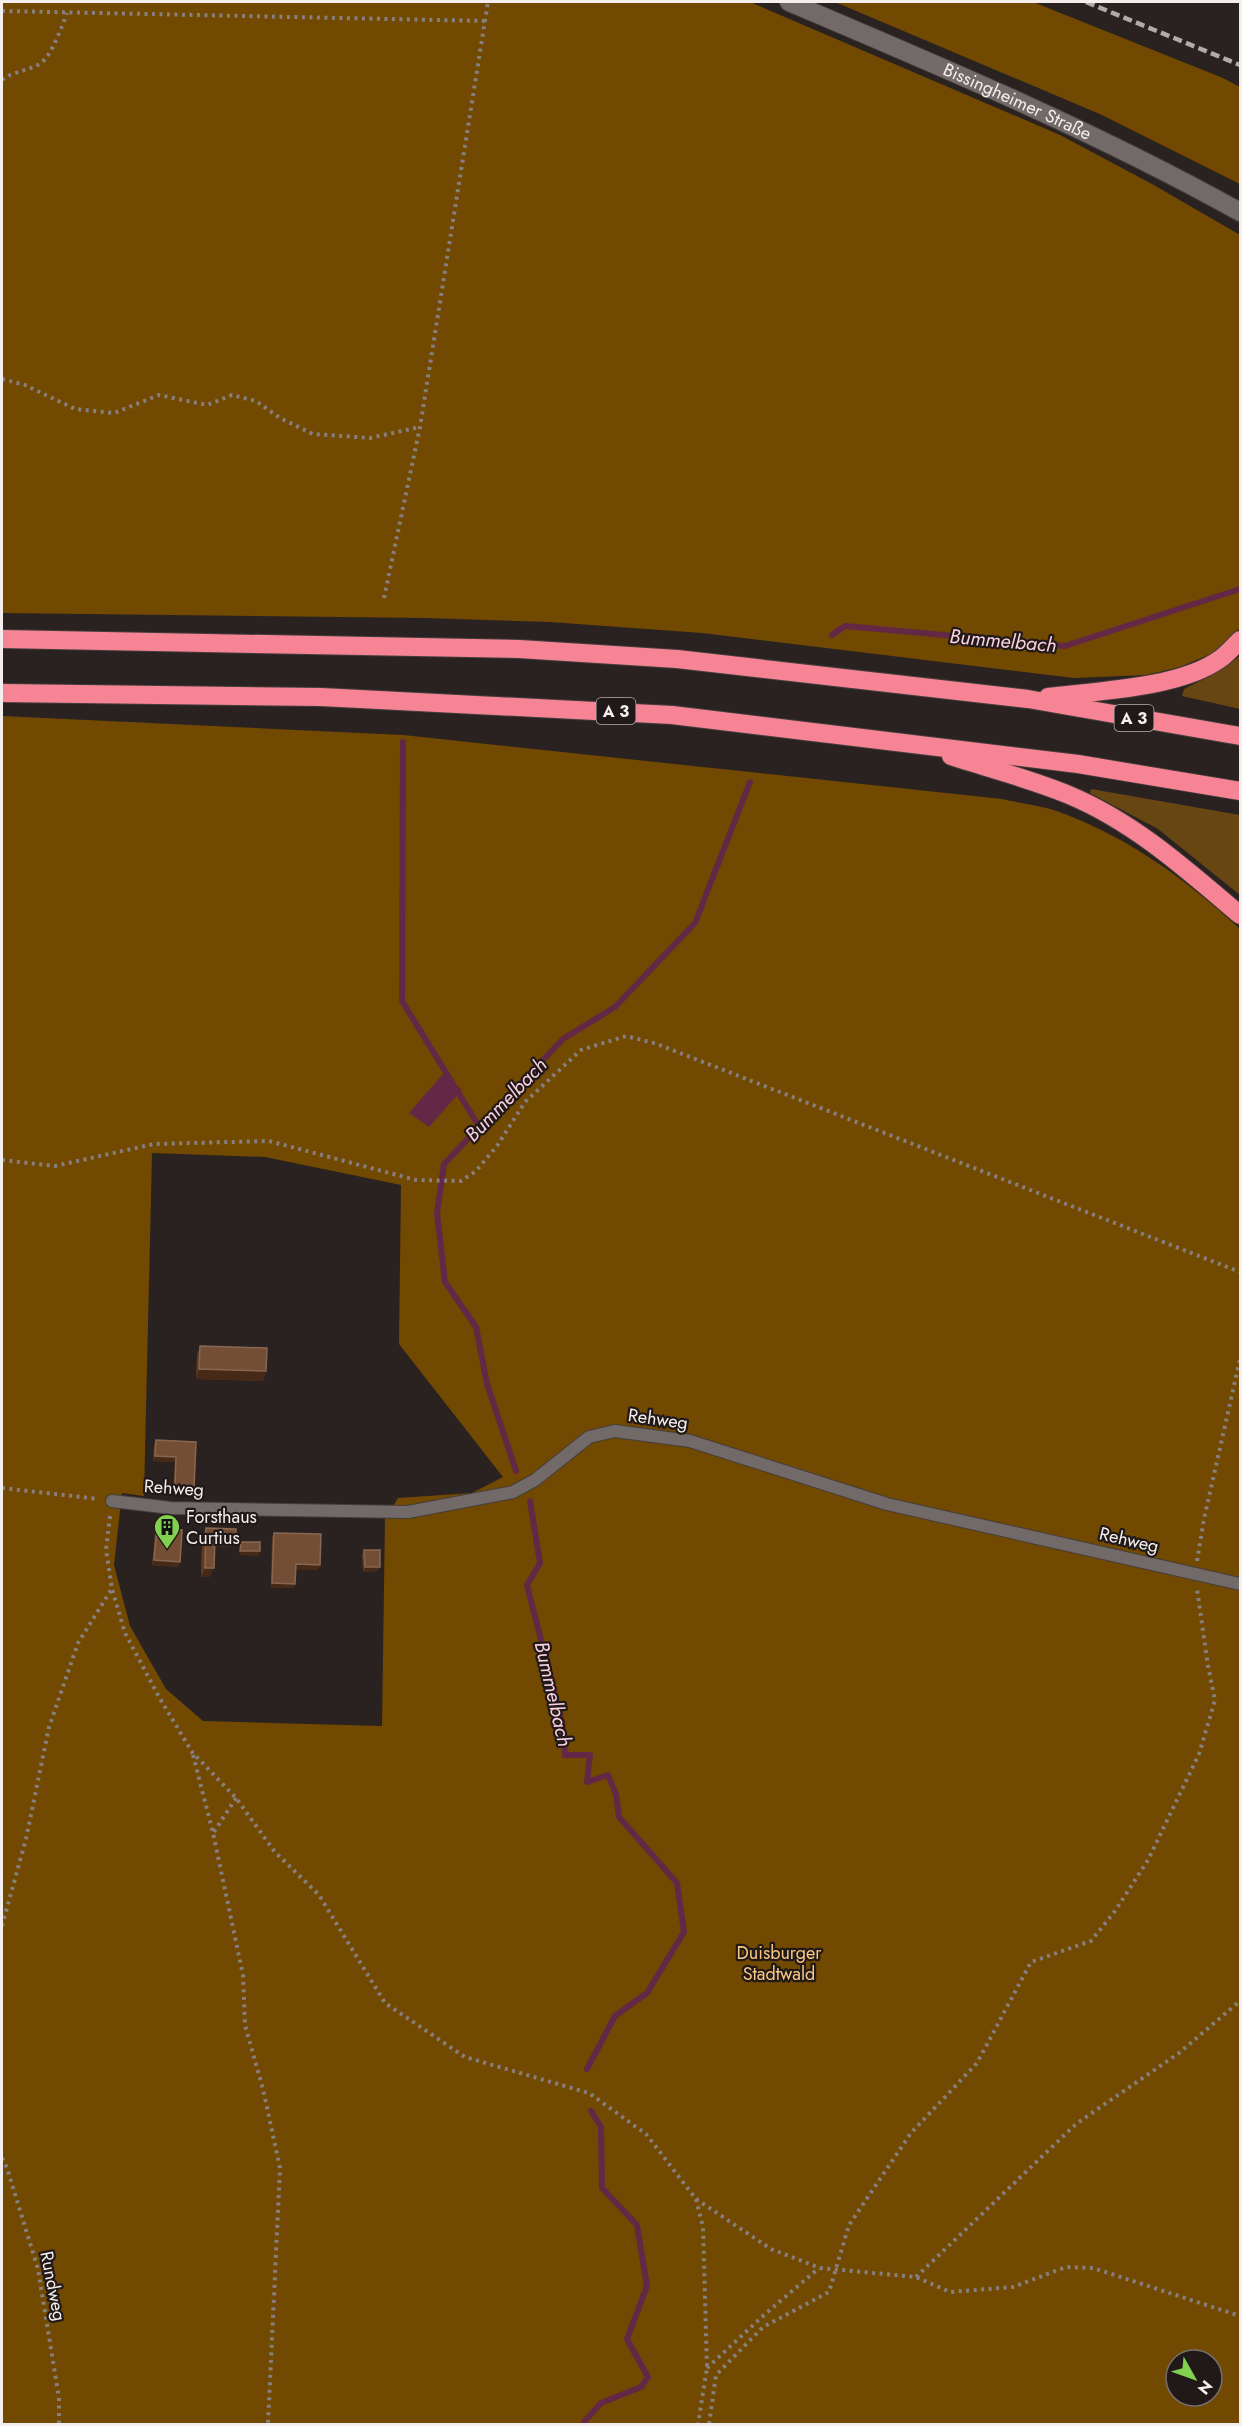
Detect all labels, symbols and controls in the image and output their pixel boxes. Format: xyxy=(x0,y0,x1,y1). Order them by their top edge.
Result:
street label: Bissingheimer Straße xyxy=(939,56,1096,147)
water label: Bummelbach xyxy=(948,622,1058,660)
road number: A 3 xyxy=(596,698,636,724)
road number: A 3 xyxy=(1114,705,1154,731)
water label: Bummelbach xyxy=(458,1051,554,1149)
street label: Rehweg xyxy=(626,1402,690,1436)
street label: Rehweg xyxy=(143,1473,205,1503)
place label: Forsthaus Curtius xyxy=(186,1504,257,1551)
building icon: Forsthaus Curtius xyxy=(152,1512,182,1550)
street label: Rehweg xyxy=(1097,1521,1161,1559)
water label: Bummelbach xyxy=(527,1638,579,1750)
park label: Duisburger Stadtwald xyxy=(737,1940,822,1987)
street label: Rundweg xyxy=(33,2249,73,2323)
north arrow xyxy=(1164,2348,1224,2408)
text: N xyxy=(1192,2375,1218,2400)

